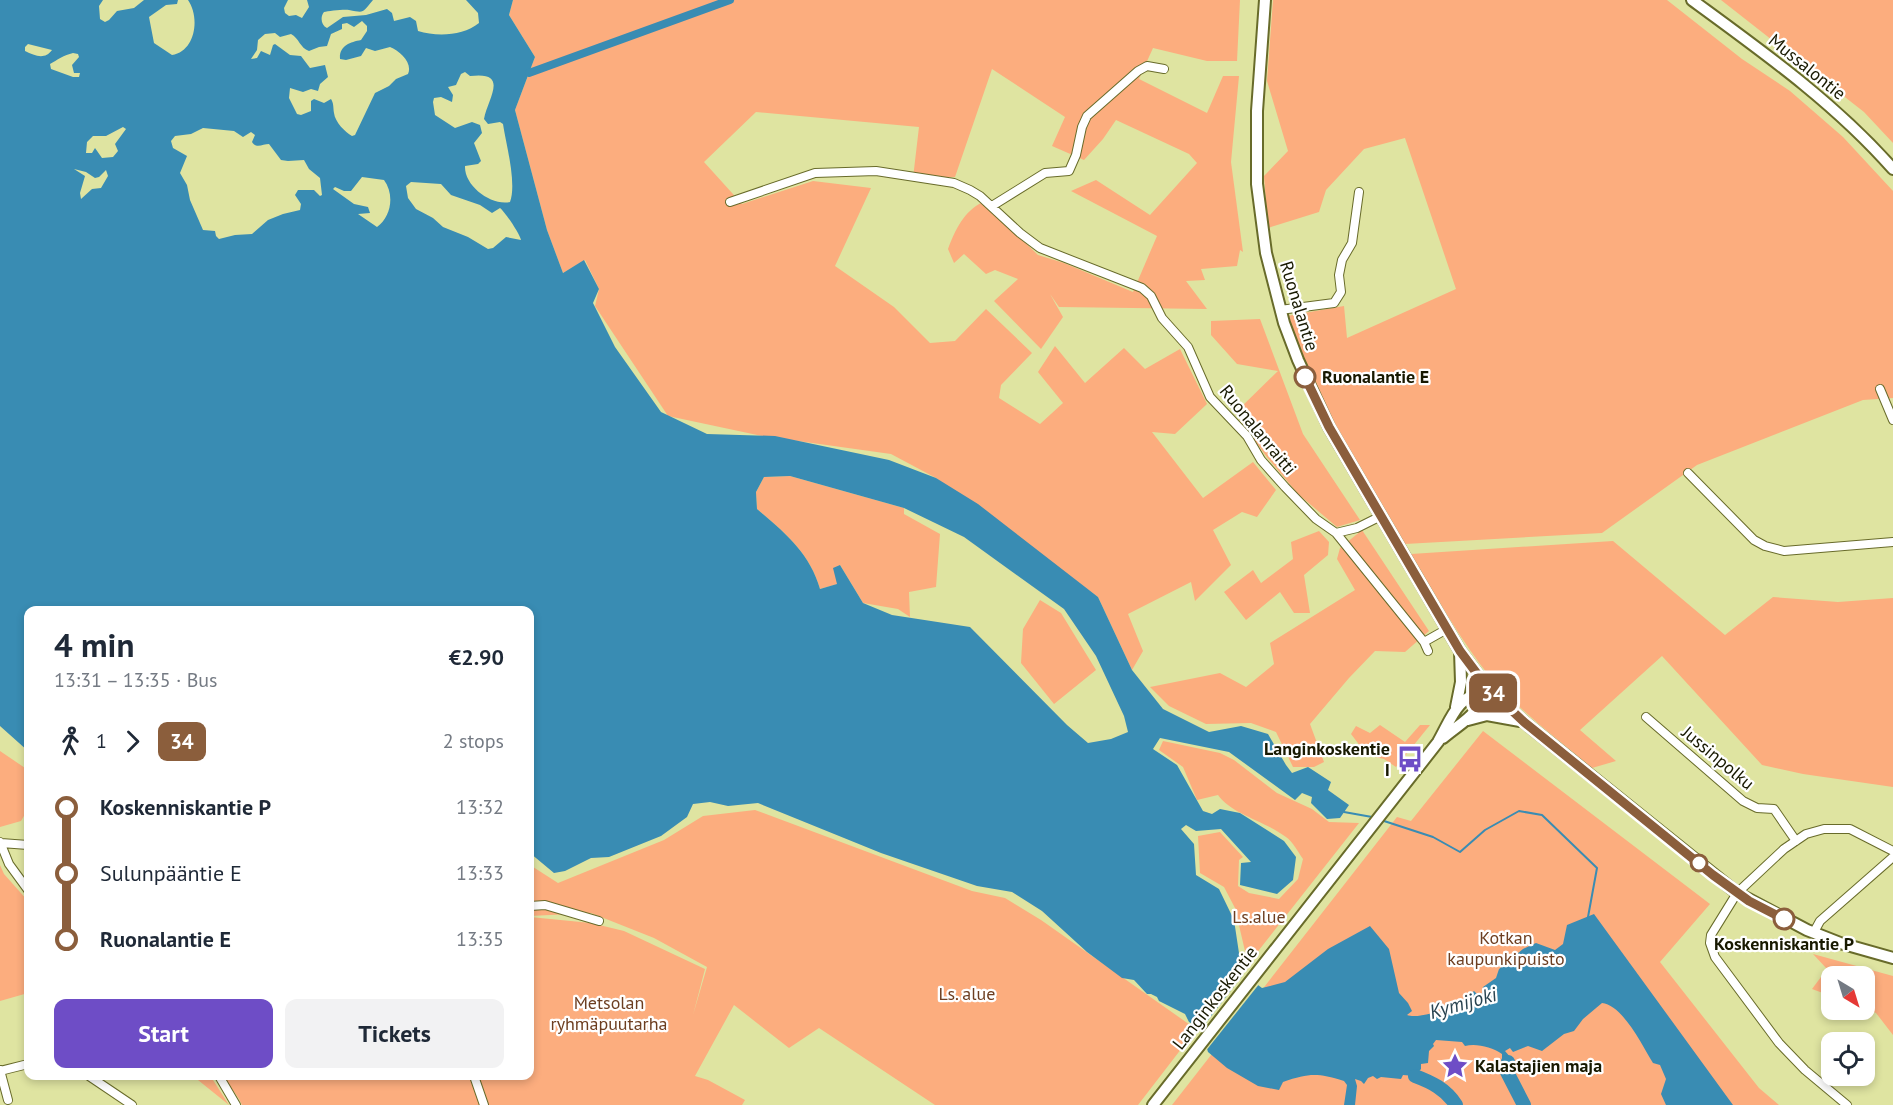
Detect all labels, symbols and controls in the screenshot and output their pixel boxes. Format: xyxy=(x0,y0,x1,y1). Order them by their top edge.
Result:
street label: Mussalontie xyxy=(1764,28,1851,105)
street label: Ruonalantie xyxy=(1275,258,1324,354)
place label: Ruonalantie E xyxy=(1322,365,1429,388)
marker: Ruonalantie E xyxy=(1294,366,1316,388)
street label: Ruonalanraitti xyxy=(1215,380,1302,480)
text: 4 min xyxy=(54,623,135,666)
text: €2.90 xyxy=(449,643,504,671)
text: 13:31 – 13:35 · Bus xyxy=(54,667,218,693)
line badge: 34 xyxy=(1466,674,1520,712)
text: 34 xyxy=(1481,680,1505,707)
street label: Jussinpolku xyxy=(1677,720,1759,795)
icon: walk xyxy=(54,725,87,758)
icon: forward xyxy=(116,725,149,758)
text: 1 xyxy=(96,728,107,754)
text: 34 xyxy=(170,728,194,755)
text: 2 stops xyxy=(443,728,504,754)
place label: Langinkoskentie I xyxy=(1264,737,1390,781)
bus stop icon: Langinkoskentie I xyxy=(1395,744,1425,774)
text: Koskenniskantie P xyxy=(100,793,271,821)
text: 13:32 xyxy=(456,794,504,820)
unlabelled marker xyxy=(1690,854,1708,872)
text: Sulunpääntie E xyxy=(100,859,242,887)
text: 13:33 xyxy=(456,860,504,886)
park label: Ls.alue xyxy=(1232,905,1286,928)
marker: Koskenniskantie P xyxy=(1773,908,1795,930)
text: Ruonalantie E xyxy=(100,925,231,953)
text: 13:35 xyxy=(456,926,504,952)
park label: Kotkan kaupunkipuisto xyxy=(1447,926,1565,970)
place label: Koskenniskantie P xyxy=(1714,932,1854,955)
street label: Langinkoskentie xyxy=(1167,941,1262,1054)
north arrow xyxy=(1821,966,1875,1020)
map controls xyxy=(1821,966,1875,1086)
water label: Kymijoki xyxy=(1426,981,1501,1025)
park label: Ls. alue xyxy=(939,982,995,1005)
park label: Metsolan ryhmäpuutarha xyxy=(551,991,667,1035)
button: Start xyxy=(54,999,273,1068)
button: Tickets xyxy=(285,999,504,1068)
button: locate xyxy=(1821,1032,1875,1086)
place icon: Kalastajien maja xyxy=(1440,1051,1470,1081)
place label: Kalastajien maja xyxy=(1475,1054,1602,1077)

